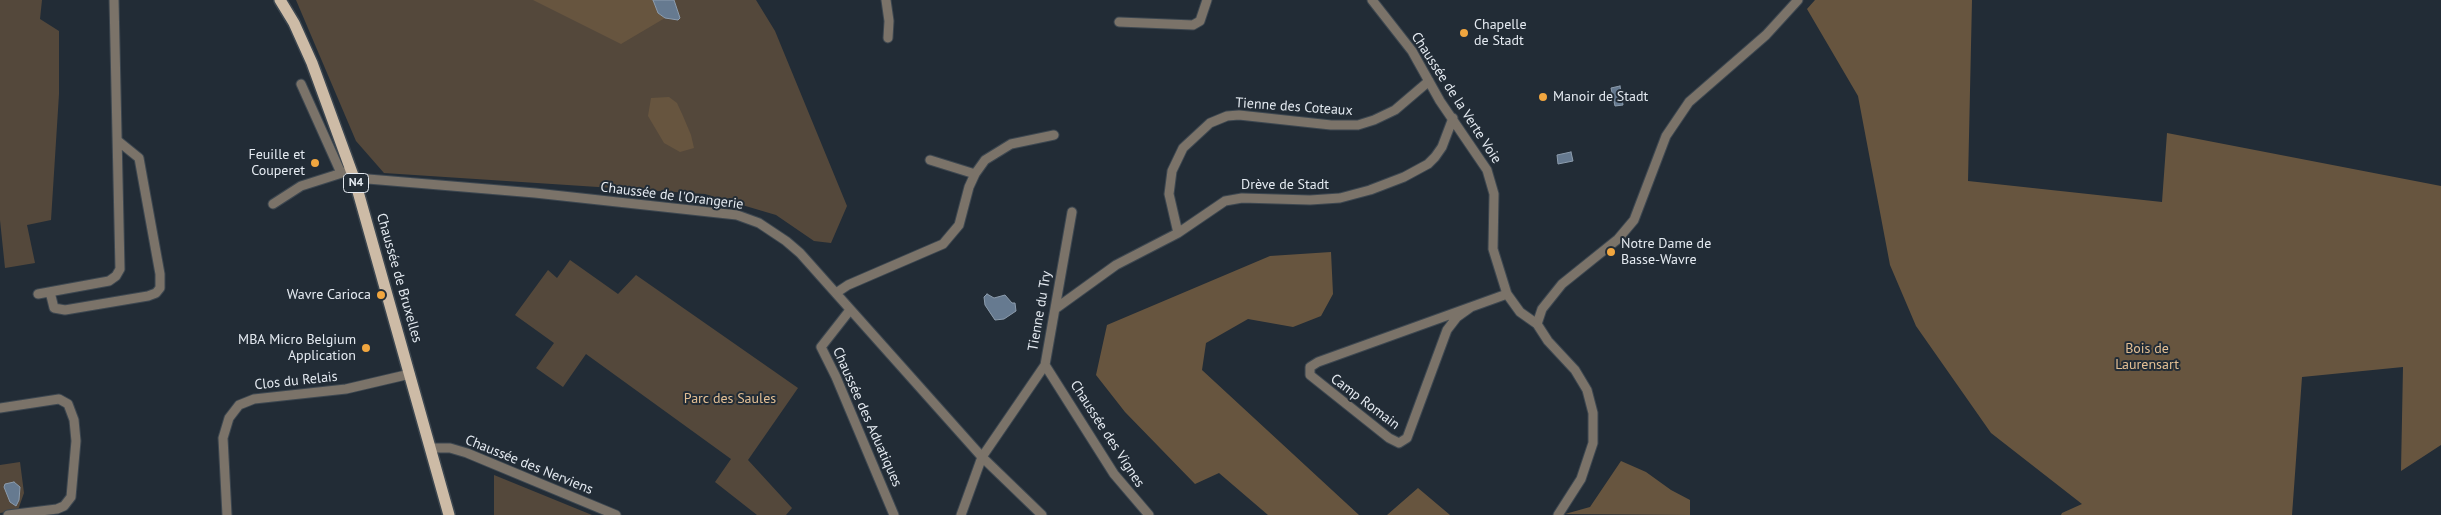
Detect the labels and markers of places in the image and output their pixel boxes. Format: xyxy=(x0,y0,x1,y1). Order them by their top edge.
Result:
place label: Chapelle de Stadt xyxy=(1474,17,1527,49)
marker: Chapelle de Stadt xyxy=(1458,27,1470,39)
place label: Manoir de Stadt xyxy=(1553,89,1648,105)
marker: Manoir de Stadt xyxy=(1537,91,1549,103)
place label: Feuille et Couperet xyxy=(248,147,305,180)
marker: Feuille et Couperet xyxy=(309,157,321,169)
place label: Notre Dame de Basse-Wavre xyxy=(1621,236,1711,268)
marker: Notre Dame de Basse-Wavre xyxy=(1605,246,1617,258)
place label: Wavre Carioca xyxy=(287,287,371,303)
marker: Wavre Carioca xyxy=(375,289,387,301)
place label: MBA Micro Belgium Application xyxy=(238,332,356,364)
marker: MBA Micro Belgium Application xyxy=(360,342,372,354)

